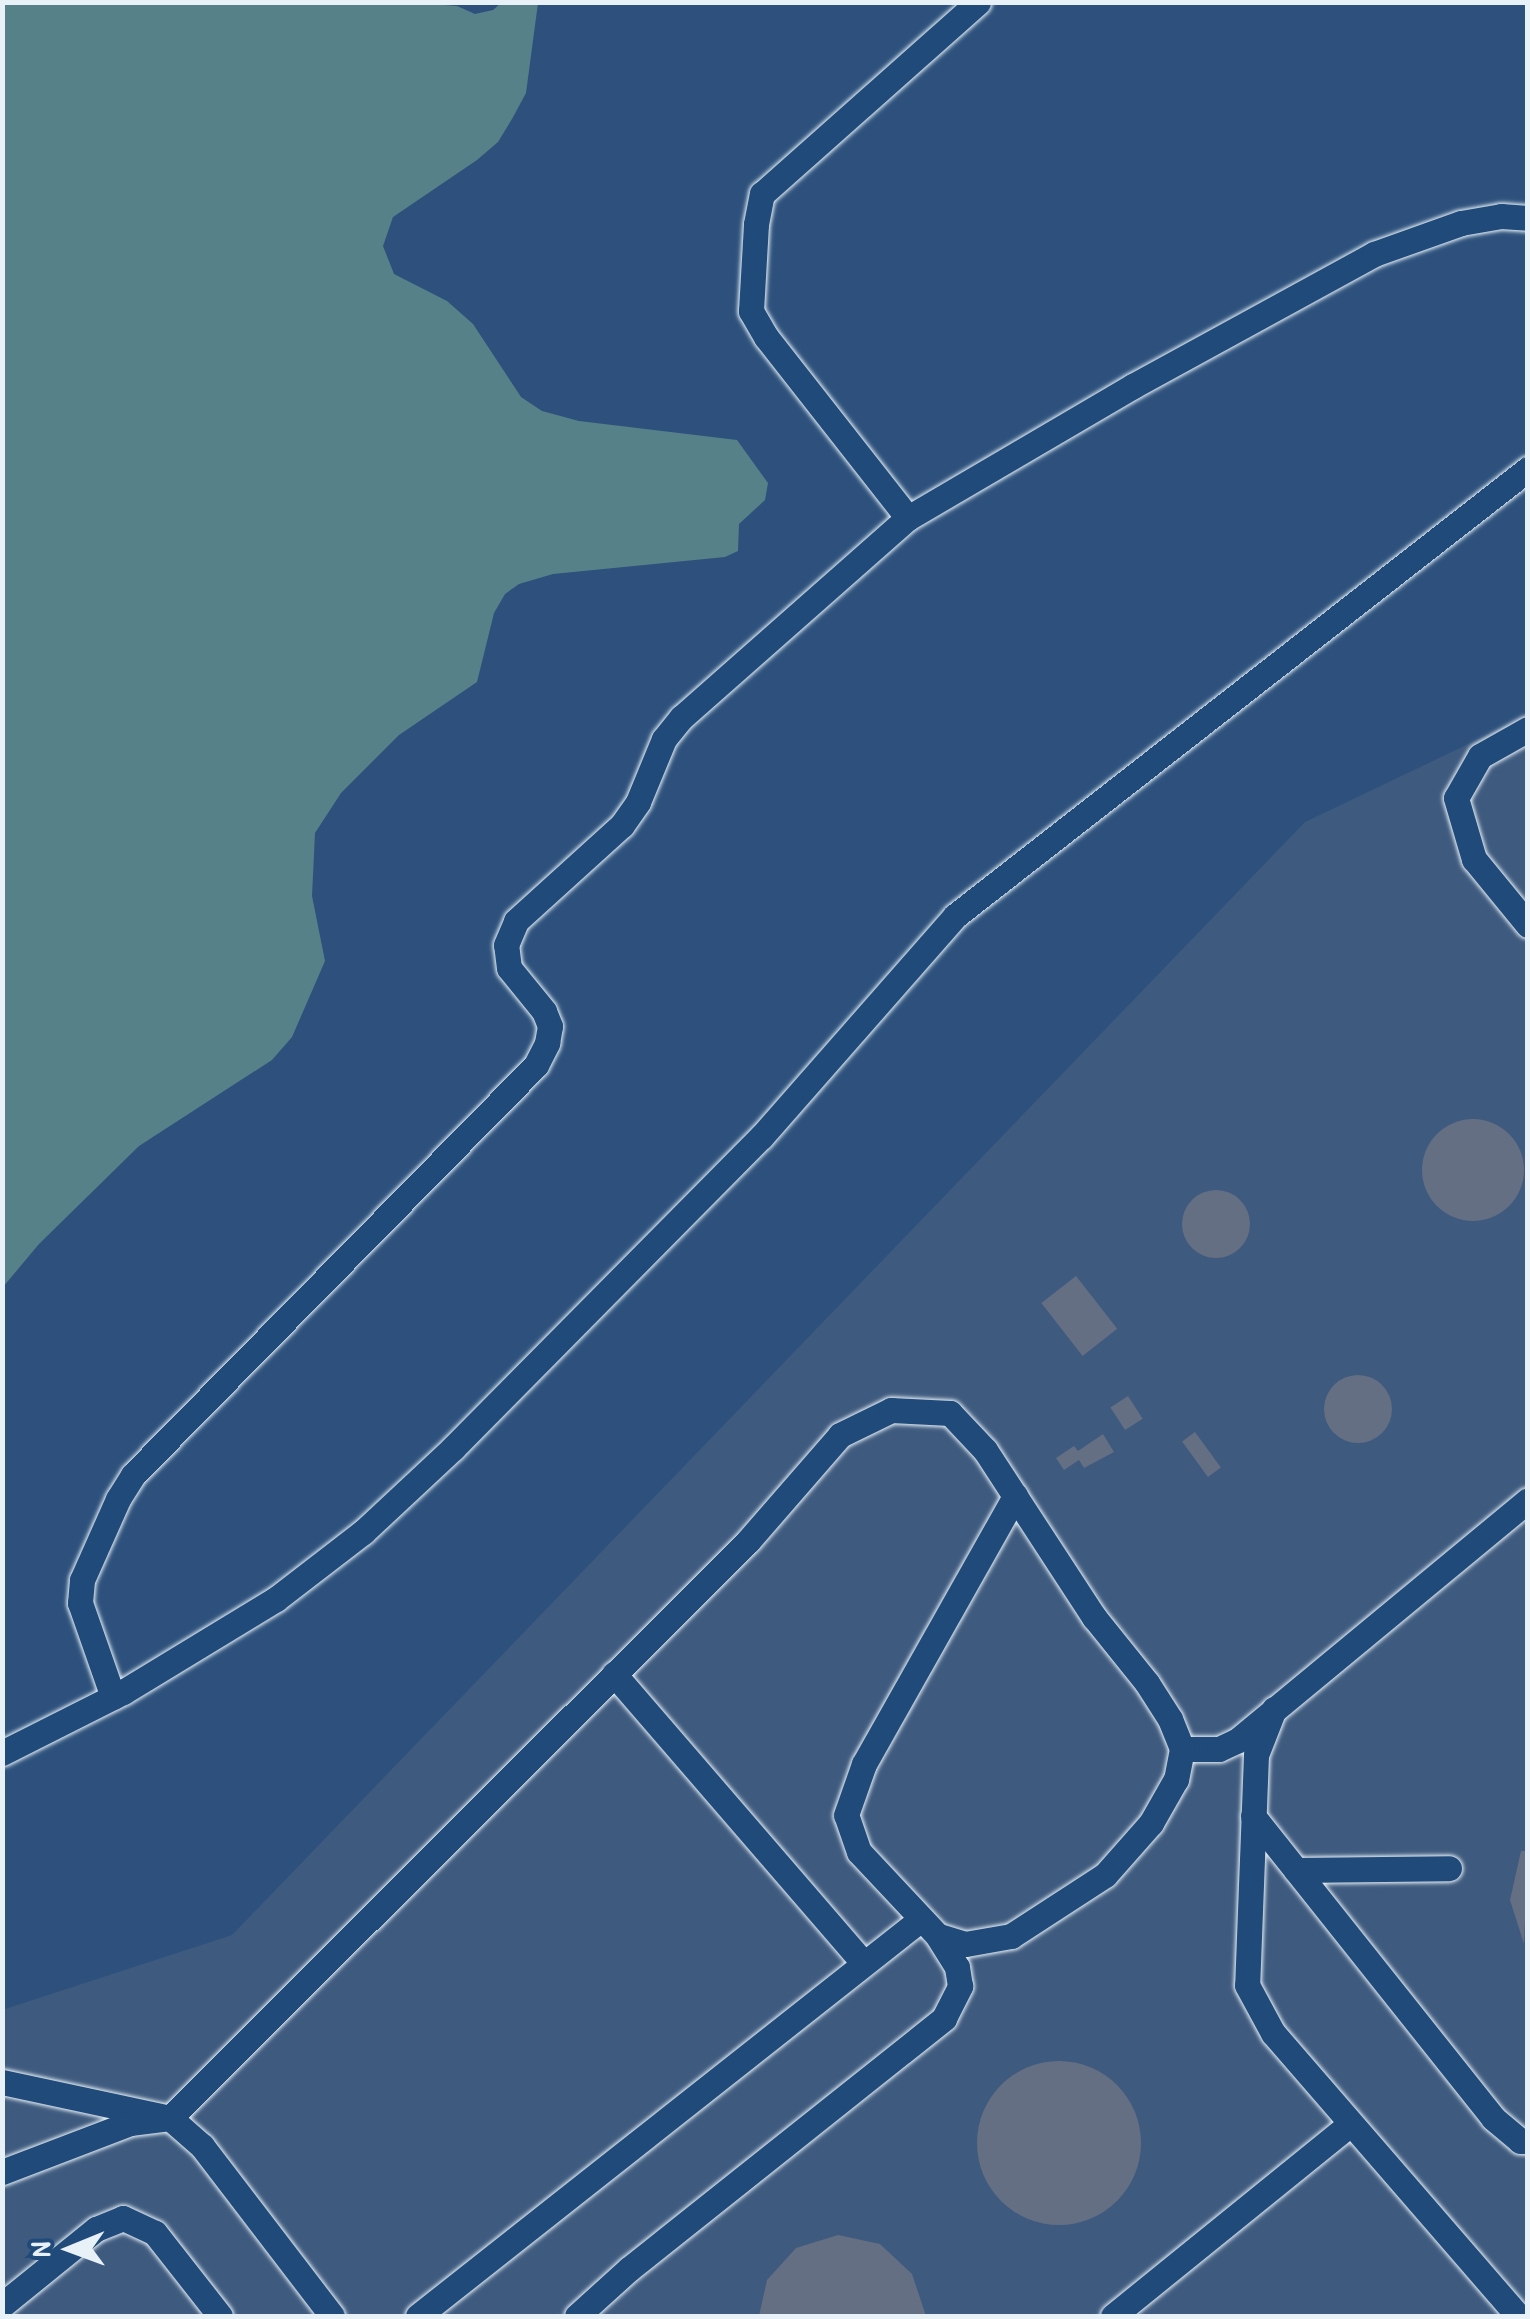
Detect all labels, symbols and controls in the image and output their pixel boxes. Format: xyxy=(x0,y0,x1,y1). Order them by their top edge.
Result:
north arrow xyxy=(20,2199,120,2299)
text: N xyxy=(21,2242,59,2257)

